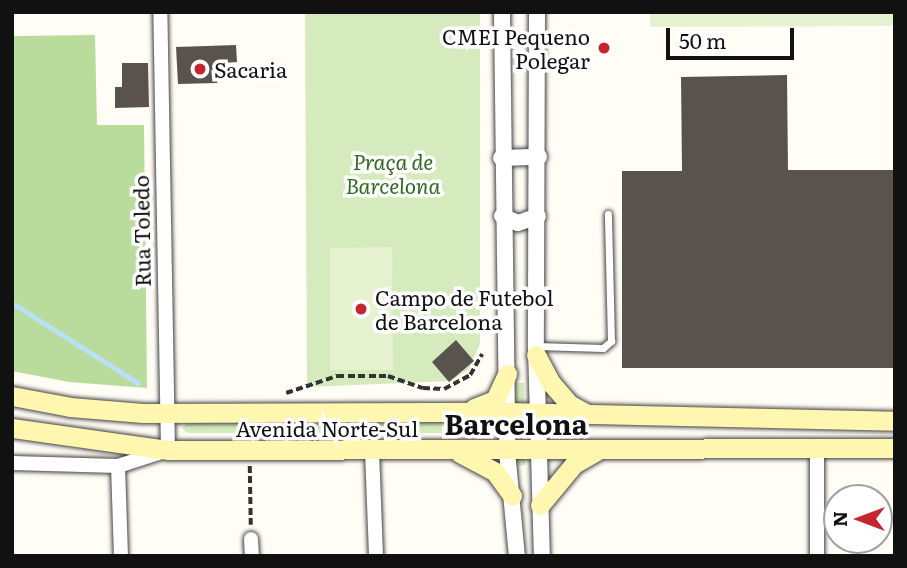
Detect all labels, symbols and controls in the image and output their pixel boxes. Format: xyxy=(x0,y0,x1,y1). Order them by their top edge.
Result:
scale bar xyxy=(669,14,797,58)
place label: CMEI Pequeno Polegar xyxy=(442,23,590,73)
text: 50 m xyxy=(679,24,726,55)
marker: CMEI Pequeno Polegar xyxy=(596,40,612,56)
place label: Sacaria xyxy=(214,56,287,82)
marker: Sacaria xyxy=(192,61,208,77)
park label: Praça de Barcelona xyxy=(346,148,440,198)
street label: Rua Toledo xyxy=(127,175,155,287)
place label: Campo de Futebol de Barcelona xyxy=(375,284,554,334)
marker: Campo de Futebol de Barcelona xyxy=(353,301,369,317)
district label: Barcelona xyxy=(444,406,588,440)
street label: Avenida Norte-Sul xyxy=(236,415,418,441)
north arrow xyxy=(823,484,893,554)
text: N xyxy=(825,511,853,527)

